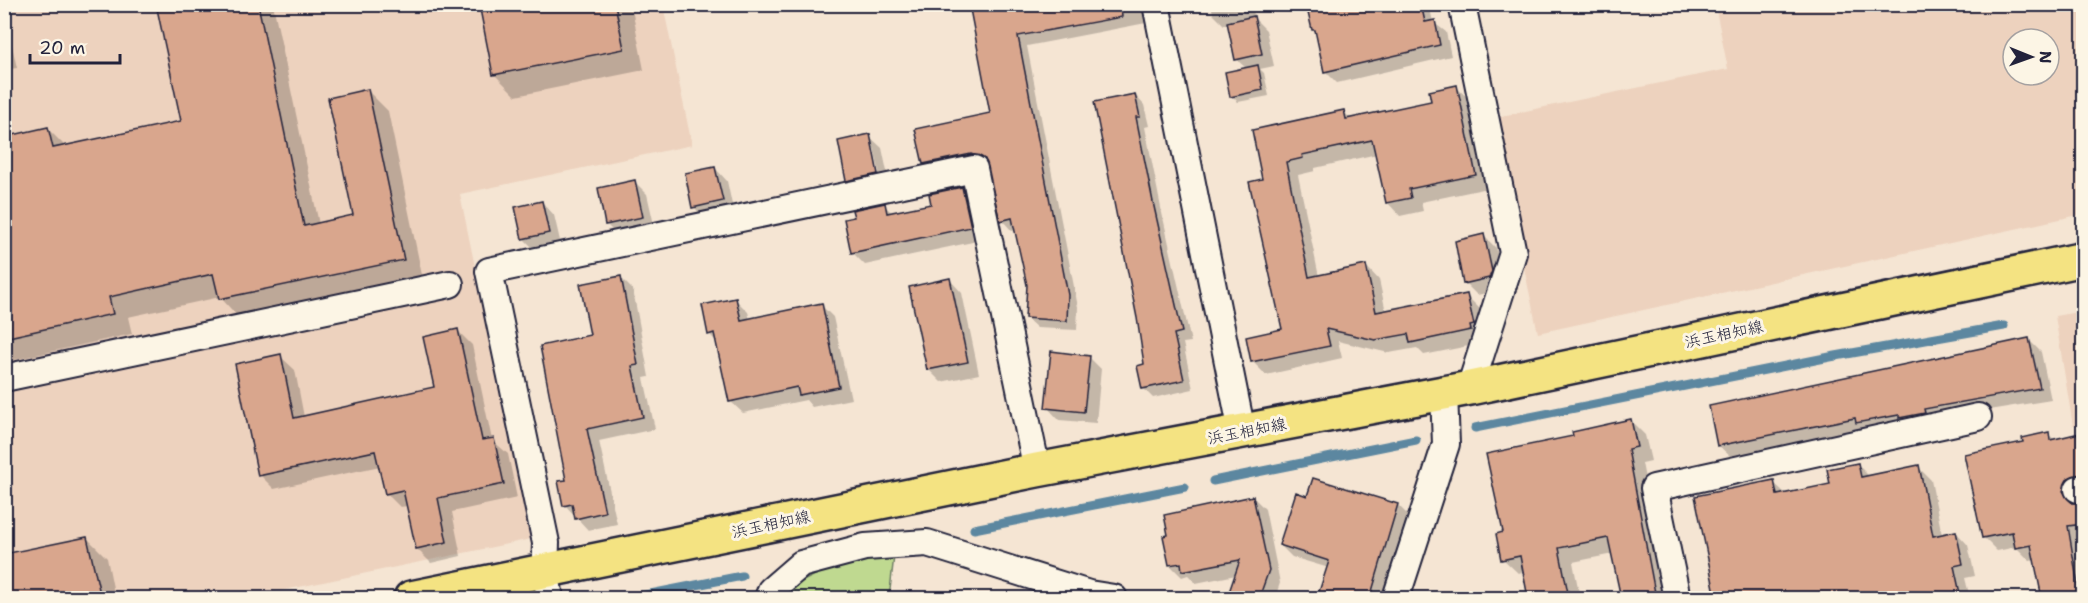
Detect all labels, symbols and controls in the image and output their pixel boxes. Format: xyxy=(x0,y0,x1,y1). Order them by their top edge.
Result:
scale bar xyxy=(30,27,120,65)
north arrow xyxy=(2001,27,2061,87)
text: 20 m xyxy=(39,36,85,60)
text: N xyxy=(2035,51,2056,64)
street label: 浜玉相知線 xyxy=(1683,315,1765,353)
street label: 浜玉相知線 xyxy=(1206,413,1288,449)
street label: 浜玉相知線 xyxy=(730,505,812,543)

